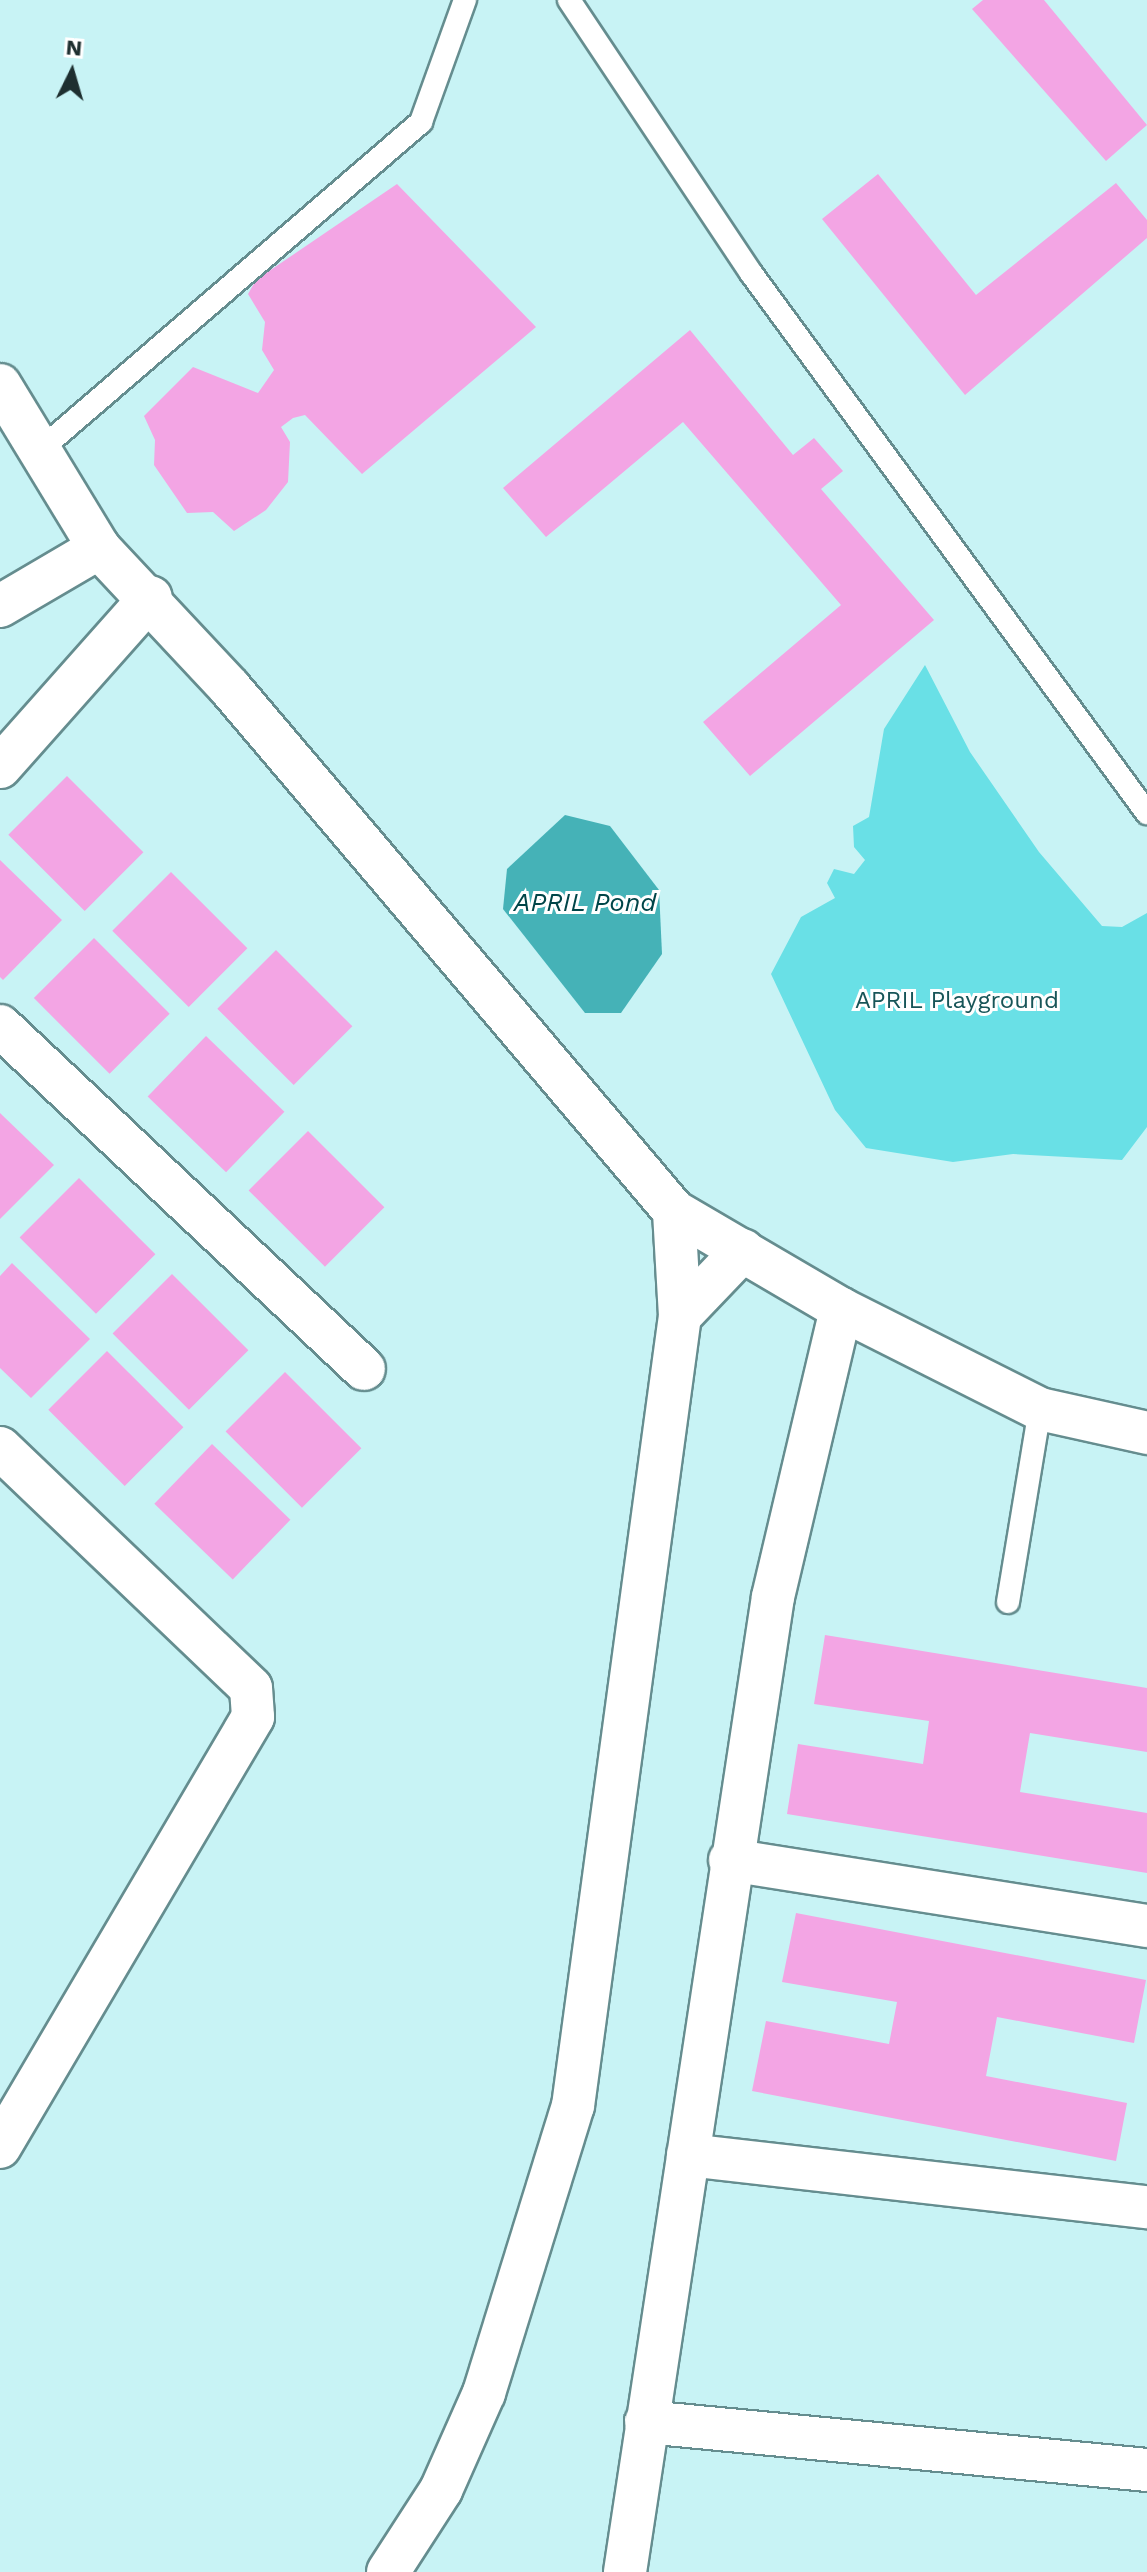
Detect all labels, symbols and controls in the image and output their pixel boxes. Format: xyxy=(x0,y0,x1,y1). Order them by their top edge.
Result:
north arrow xyxy=(32,32,112,112)
text: N xyxy=(65,34,83,61)
water label: APRIL Pond xyxy=(513,887,657,919)
park label: APRIL Playground xyxy=(855,987,1059,1015)

